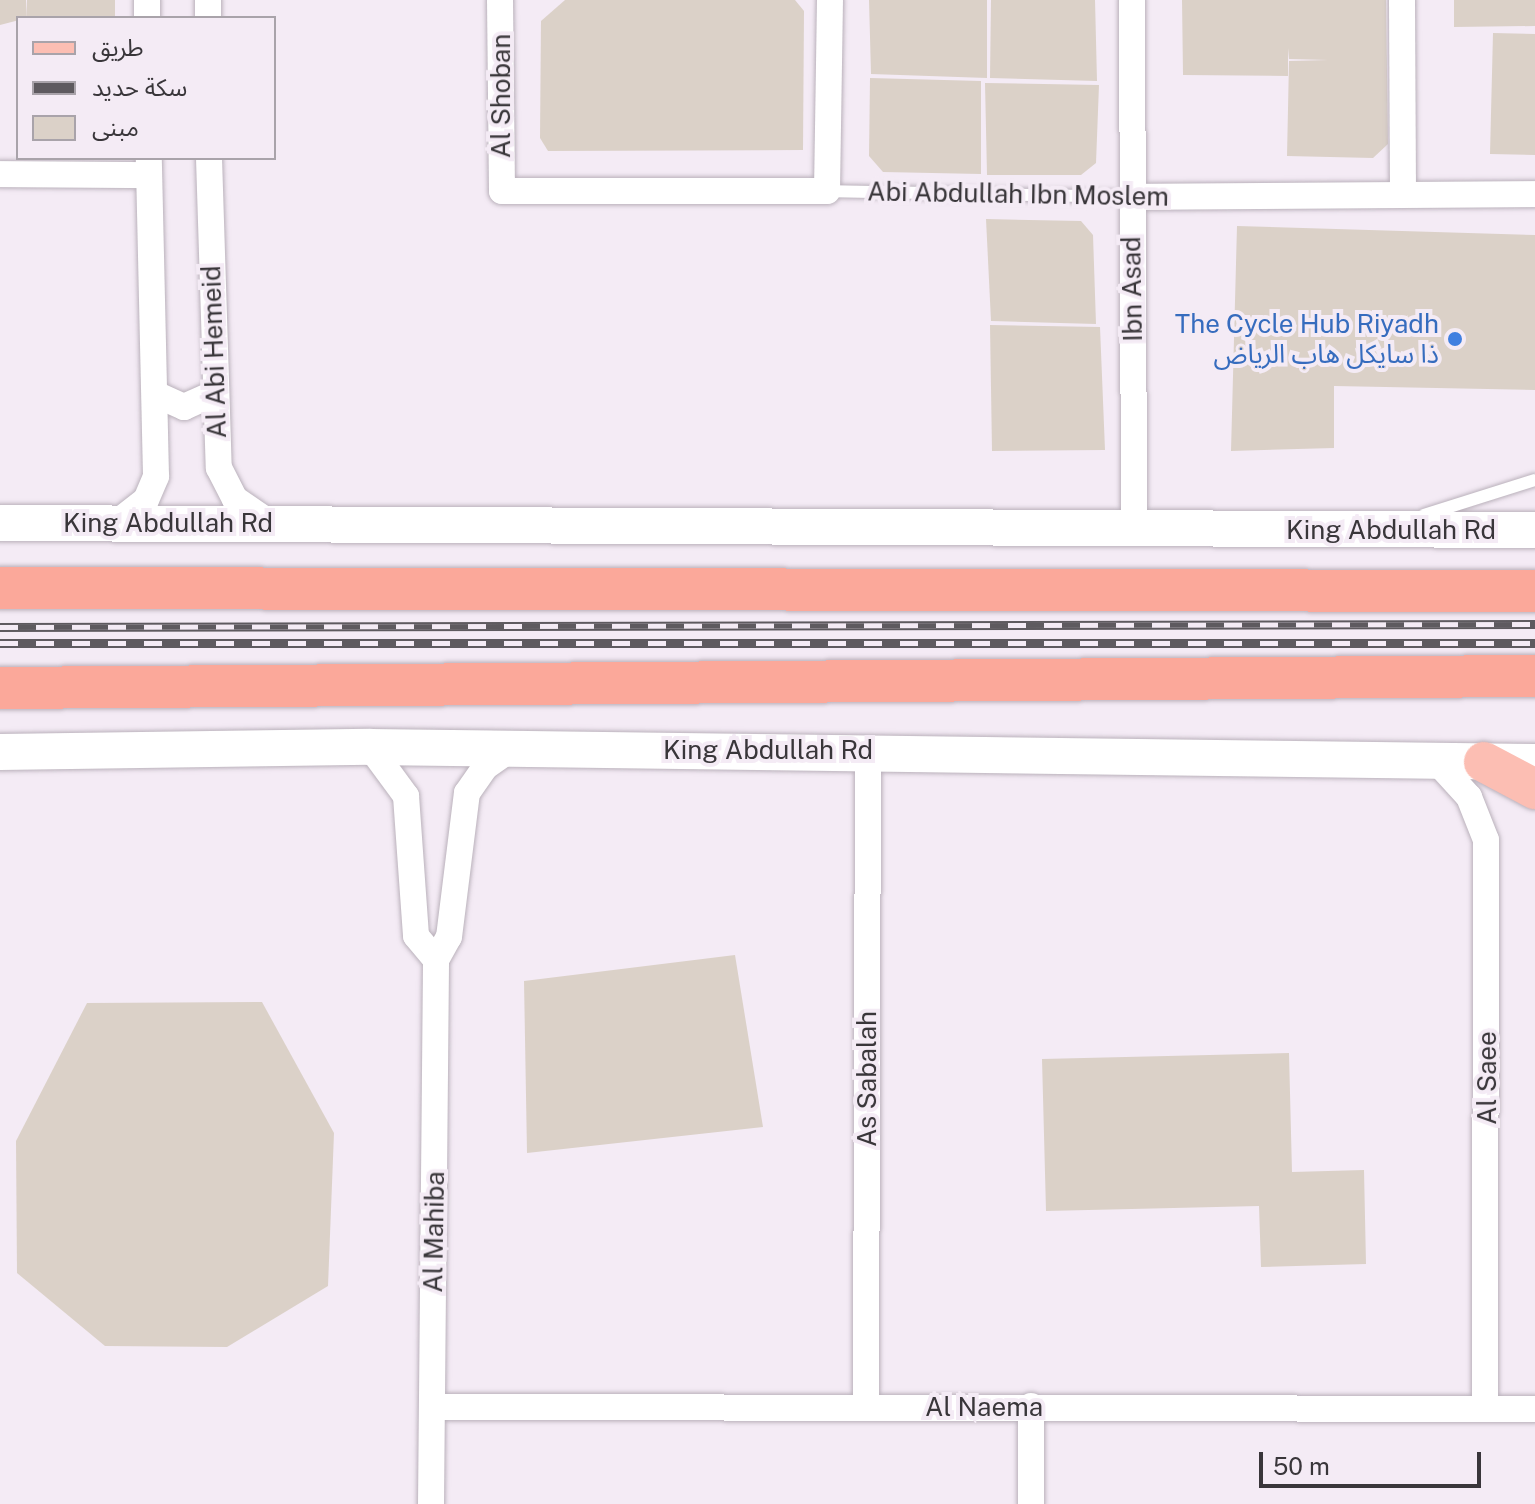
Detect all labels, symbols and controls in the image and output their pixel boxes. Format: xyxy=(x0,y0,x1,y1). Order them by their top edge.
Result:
legend xyxy=(16,16,276,160)
text: طريق xyxy=(92,33,144,61)
street label: Al Shoban xyxy=(485,34,517,158)
text: سكة حديد xyxy=(92,73,187,101)
text: مبنى xyxy=(92,113,139,141)
street label: Abi Abdullah Ibn Moslem xyxy=(867,176,1169,212)
street label: Ibn Asad xyxy=(1115,236,1149,342)
street label: Al Abi Hemeid xyxy=(195,265,233,439)
place label: The Cycle Hub Riyadh ذا سايكل هاب الرياض xyxy=(1174,308,1439,370)
marker: The Cycle Hub Riyadh ذا سايكل هاب الرياض xyxy=(1446,330,1464,348)
street label: King Abdullah Rd xyxy=(63,507,273,539)
street label: King Abdullah Rd xyxy=(1286,514,1496,546)
street label: King Abdullah Rd xyxy=(663,734,873,766)
street label: As Sabalah xyxy=(851,1011,883,1147)
street label: Al Saee xyxy=(1471,1031,1503,1125)
street label: Al Mahiba xyxy=(417,1171,451,1293)
street label: Al Naema xyxy=(925,1391,1043,1423)
scale bar xyxy=(1263,1436,1485,1486)
text: 50 m xyxy=(1273,1452,1330,1480)

